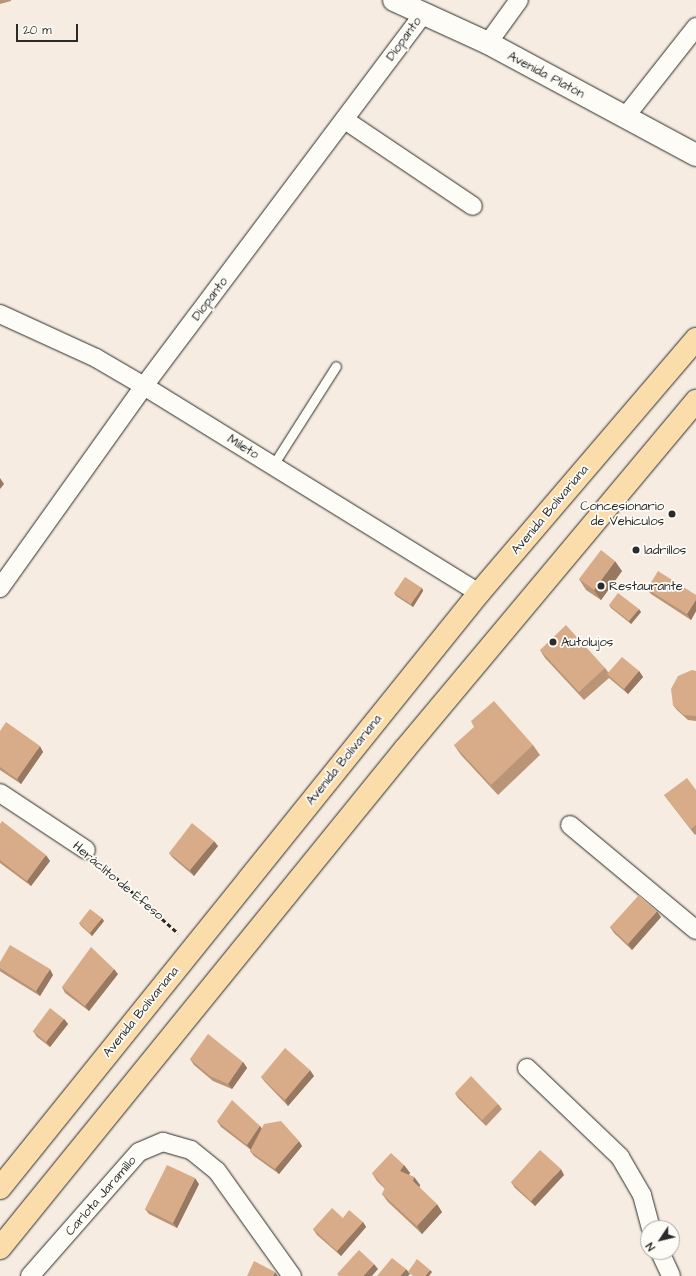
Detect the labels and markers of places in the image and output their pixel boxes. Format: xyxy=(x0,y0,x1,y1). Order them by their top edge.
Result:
place label: Concesionario de Vehículos xyxy=(580,499,664,530)
marker: Concesionario de Vehículos xyxy=(667,509,677,519)
place label: ladrillos xyxy=(644,542,686,558)
marker: ladrillos xyxy=(631,545,641,555)
place label: Restaurante xyxy=(609,578,683,594)
marker: Restaurante xyxy=(596,581,606,591)
place label: Autolujos xyxy=(561,634,613,650)
marker: Autolujos xyxy=(548,637,558,647)

